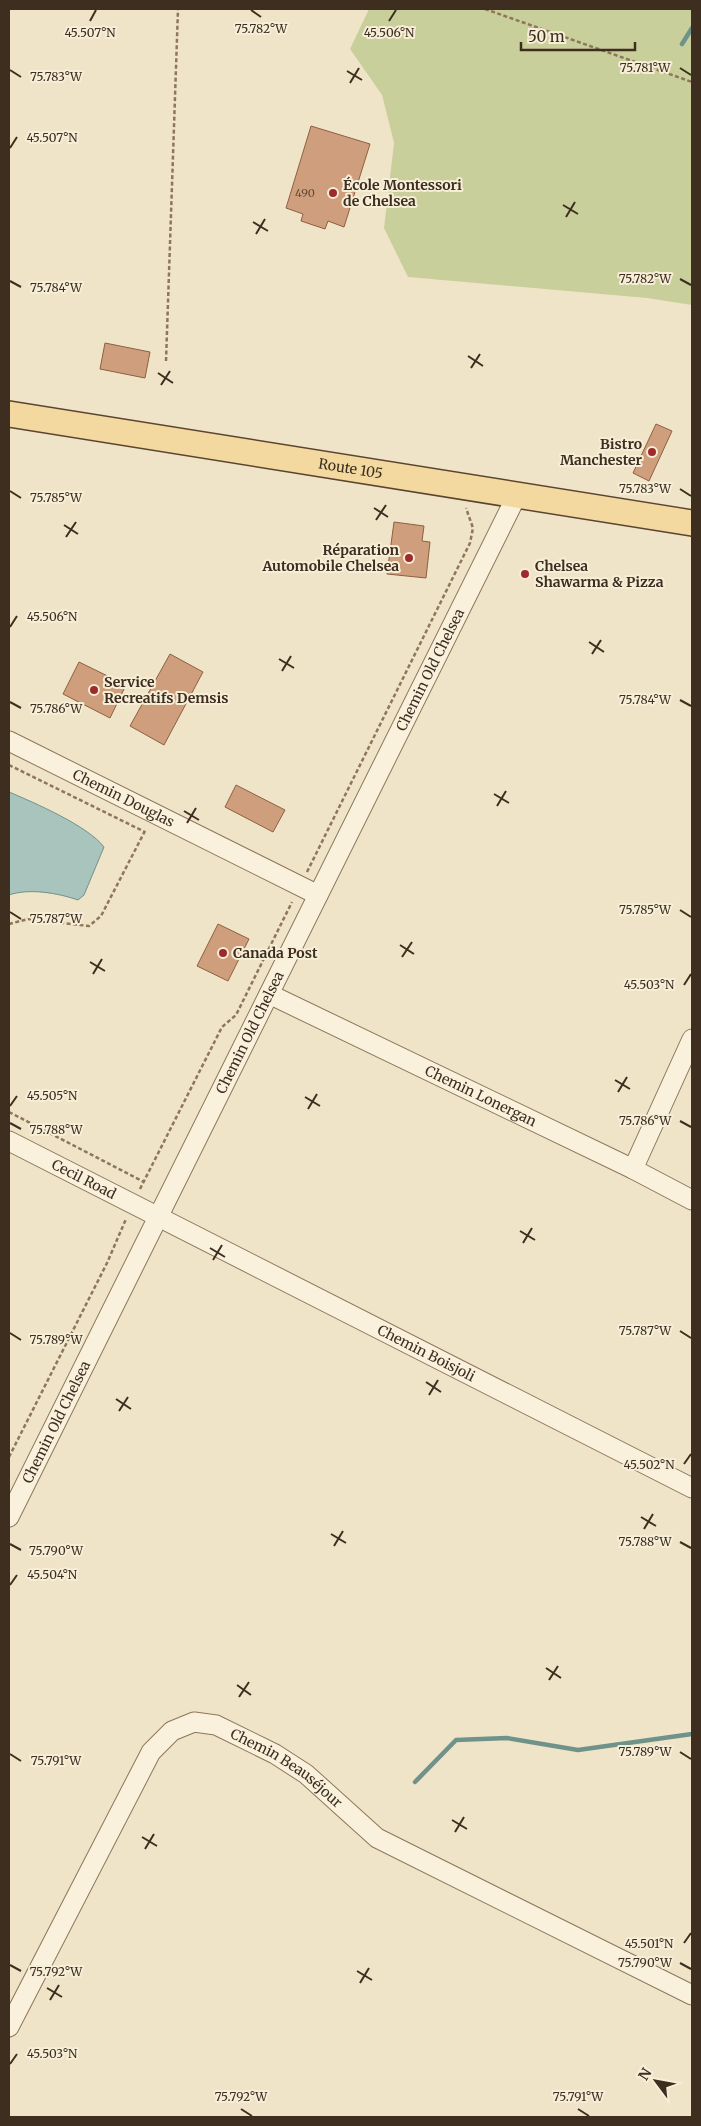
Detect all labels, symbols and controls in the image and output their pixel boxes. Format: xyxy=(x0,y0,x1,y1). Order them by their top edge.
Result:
scale bar xyxy=(521,20,635,52)
text: 75.782°W xyxy=(235,21,288,36)
text: 45.507°N xyxy=(64,25,116,40)
text: 45.506°N xyxy=(364,25,415,40)
text: 50 m xyxy=(528,27,565,46)
text: 75.781°W xyxy=(620,60,671,75)
text: 75.783°W xyxy=(30,69,83,84)
text: 45.507°N xyxy=(26,130,78,145)
place label: École Montessori de Chelsea xyxy=(343,176,462,210)
house number: 490 xyxy=(295,186,315,200)
marker: École Montessori de Chelsea xyxy=(327,187,339,199)
text: 75.782°W xyxy=(619,271,672,286)
text: 75.784°W xyxy=(30,280,83,295)
place label: Bistro Manchester xyxy=(560,435,642,469)
marker: Bistro Manchester xyxy=(646,446,658,458)
street label: Route 105 xyxy=(317,455,384,483)
text: 75.783°W xyxy=(619,481,672,496)
text: 75.785°W xyxy=(30,490,83,505)
place label: Réparation Automobile Chelsea xyxy=(261,541,399,575)
marker: Réparation Automobile Chelsea xyxy=(403,552,415,564)
place label: Chelsea Shawarma & Pizza xyxy=(535,557,664,591)
marker: Chelsea Shawarma & Pizza xyxy=(519,568,531,580)
street label: Chemin Old Chelsea xyxy=(392,605,468,734)
text: 45.506°N xyxy=(27,609,78,624)
place label: Service Recreatifs Demsis xyxy=(104,673,228,707)
marker: Service Recreatifs Demsis xyxy=(88,684,100,696)
text: 75.784°W xyxy=(619,692,672,707)
text: 75.786°W xyxy=(30,701,83,716)
street label: Chemin Douglas xyxy=(70,765,178,831)
text: 75.785°W xyxy=(619,902,672,917)
text: 75.787°W xyxy=(30,911,83,926)
place label: Canada Post xyxy=(233,944,318,962)
marker: Canada Post xyxy=(217,947,229,959)
street label: Chemin Old Chelsea xyxy=(212,968,288,1097)
text: 45.503°N xyxy=(624,977,675,992)
street label: Chemin Lonergan xyxy=(422,1061,539,1130)
text: 45.505°N xyxy=(27,1088,78,1103)
text: 75.786°W xyxy=(619,1113,672,1128)
text: 75.788°W xyxy=(30,1122,83,1137)
street label: Cecil Road xyxy=(49,1155,120,1203)
street label: Chemin Boisjoli xyxy=(374,1321,478,1385)
text: 75.787°W xyxy=(619,1323,672,1338)
text: 75.789°W xyxy=(30,1332,84,1347)
street label: Chemin Old Chelsea xyxy=(18,1357,94,1486)
text: 45.502°N xyxy=(624,1457,675,1472)
text: 75.788°W xyxy=(619,1534,672,1549)
text: 75.790°W xyxy=(29,1543,84,1558)
text: 45.504°N xyxy=(27,1567,78,1582)
street label: Chemin Beauséjour xyxy=(227,1724,346,1811)
text: 75.789°W xyxy=(619,1744,673,1759)
text: 75.791°W xyxy=(31,1753,82,1768)
text: 45.501°N xyxy=(625,1936,674,1951)
text: 75.790°W xyxy=(618,1955,673,1970)
text: 75.792°W xyxy=(30,1964,83,1979)
text: 45.503°N xyxy=(27,2046,78,2061)
north arrow xyxy=(631,2056,681,2106)
text: N xyxy=(634,2065,656,2084)
text: 75.792°W xyxy=(215,2089,268,2104)
text: 75.791°W xyxy=(553,2089,604,2104)

